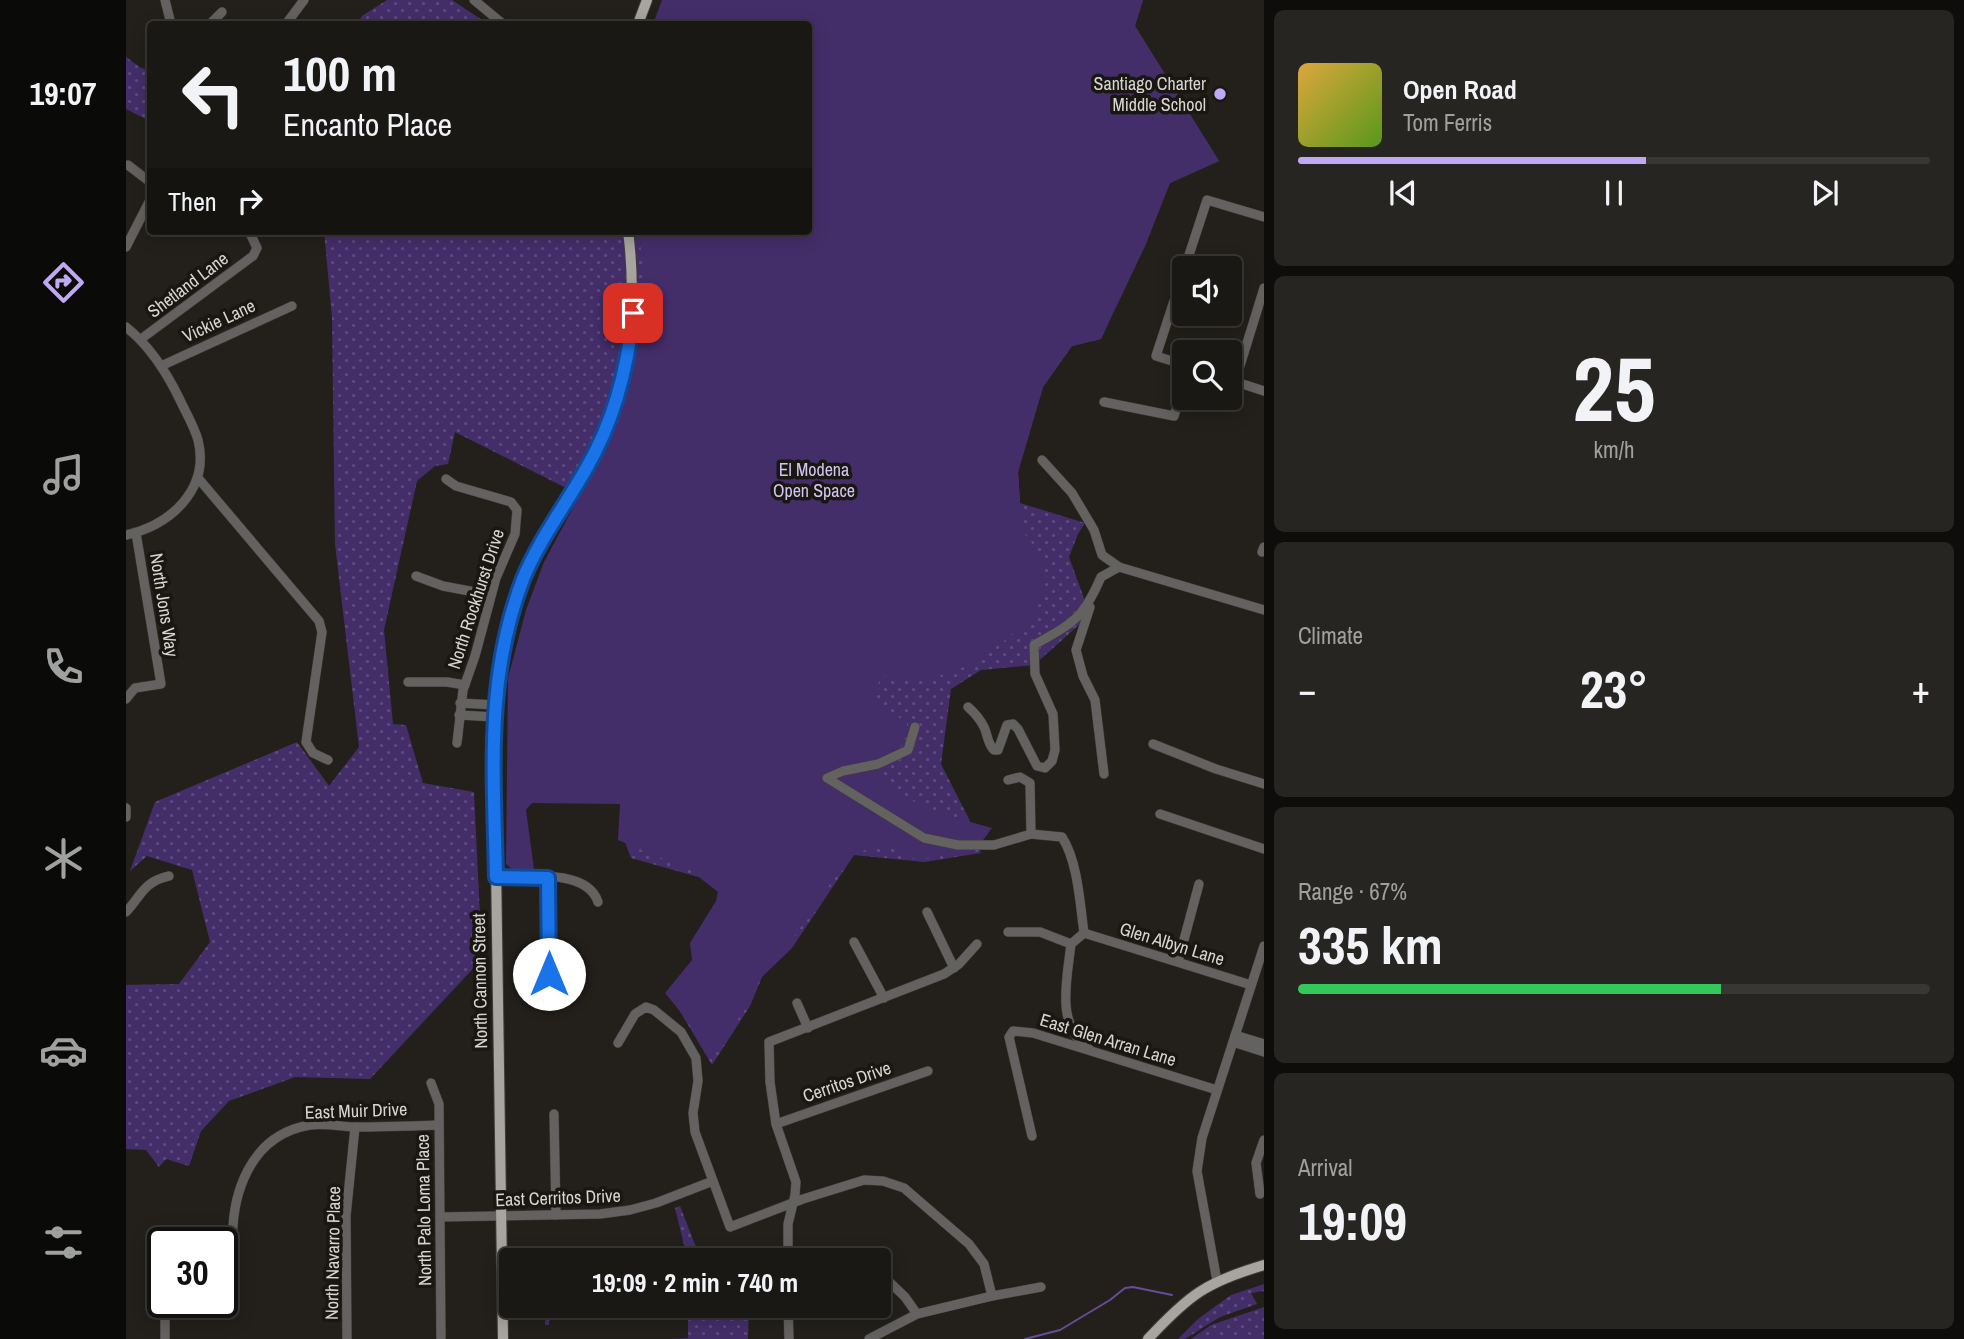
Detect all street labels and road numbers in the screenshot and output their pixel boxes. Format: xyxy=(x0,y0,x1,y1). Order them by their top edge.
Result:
street label: Shetland Lane xyxy=(142,246,233,323)
street label: Vickie Lane xyxy=(178,293,259,348)
street label: North Rockhurst Drive xyxy=(441,526,510,672)
street label: North Jons Way xyxy=(144,551,185,659)
street label: North Cannon Street xyxy=(466,913,493,1049)
street label: Glen Albyn Lane xyxy=(1117,916,1228,971)
street label: East Glen Arran Lane xyxy=(1037,1007,1179,1072)
street label: Cerritos Drive xyxy=(799,1055,894,1108)
street label: East Muir Drive xyxy=(304,1096,408,1125)
street label: North Palo Loma Place xyxy=(410,1134,437,1286)
street label: East Cerritos Drive xyxy=(495,1183,621,1212)
street label: North Navarro Place xyxy=(319,1186,346,1320)

